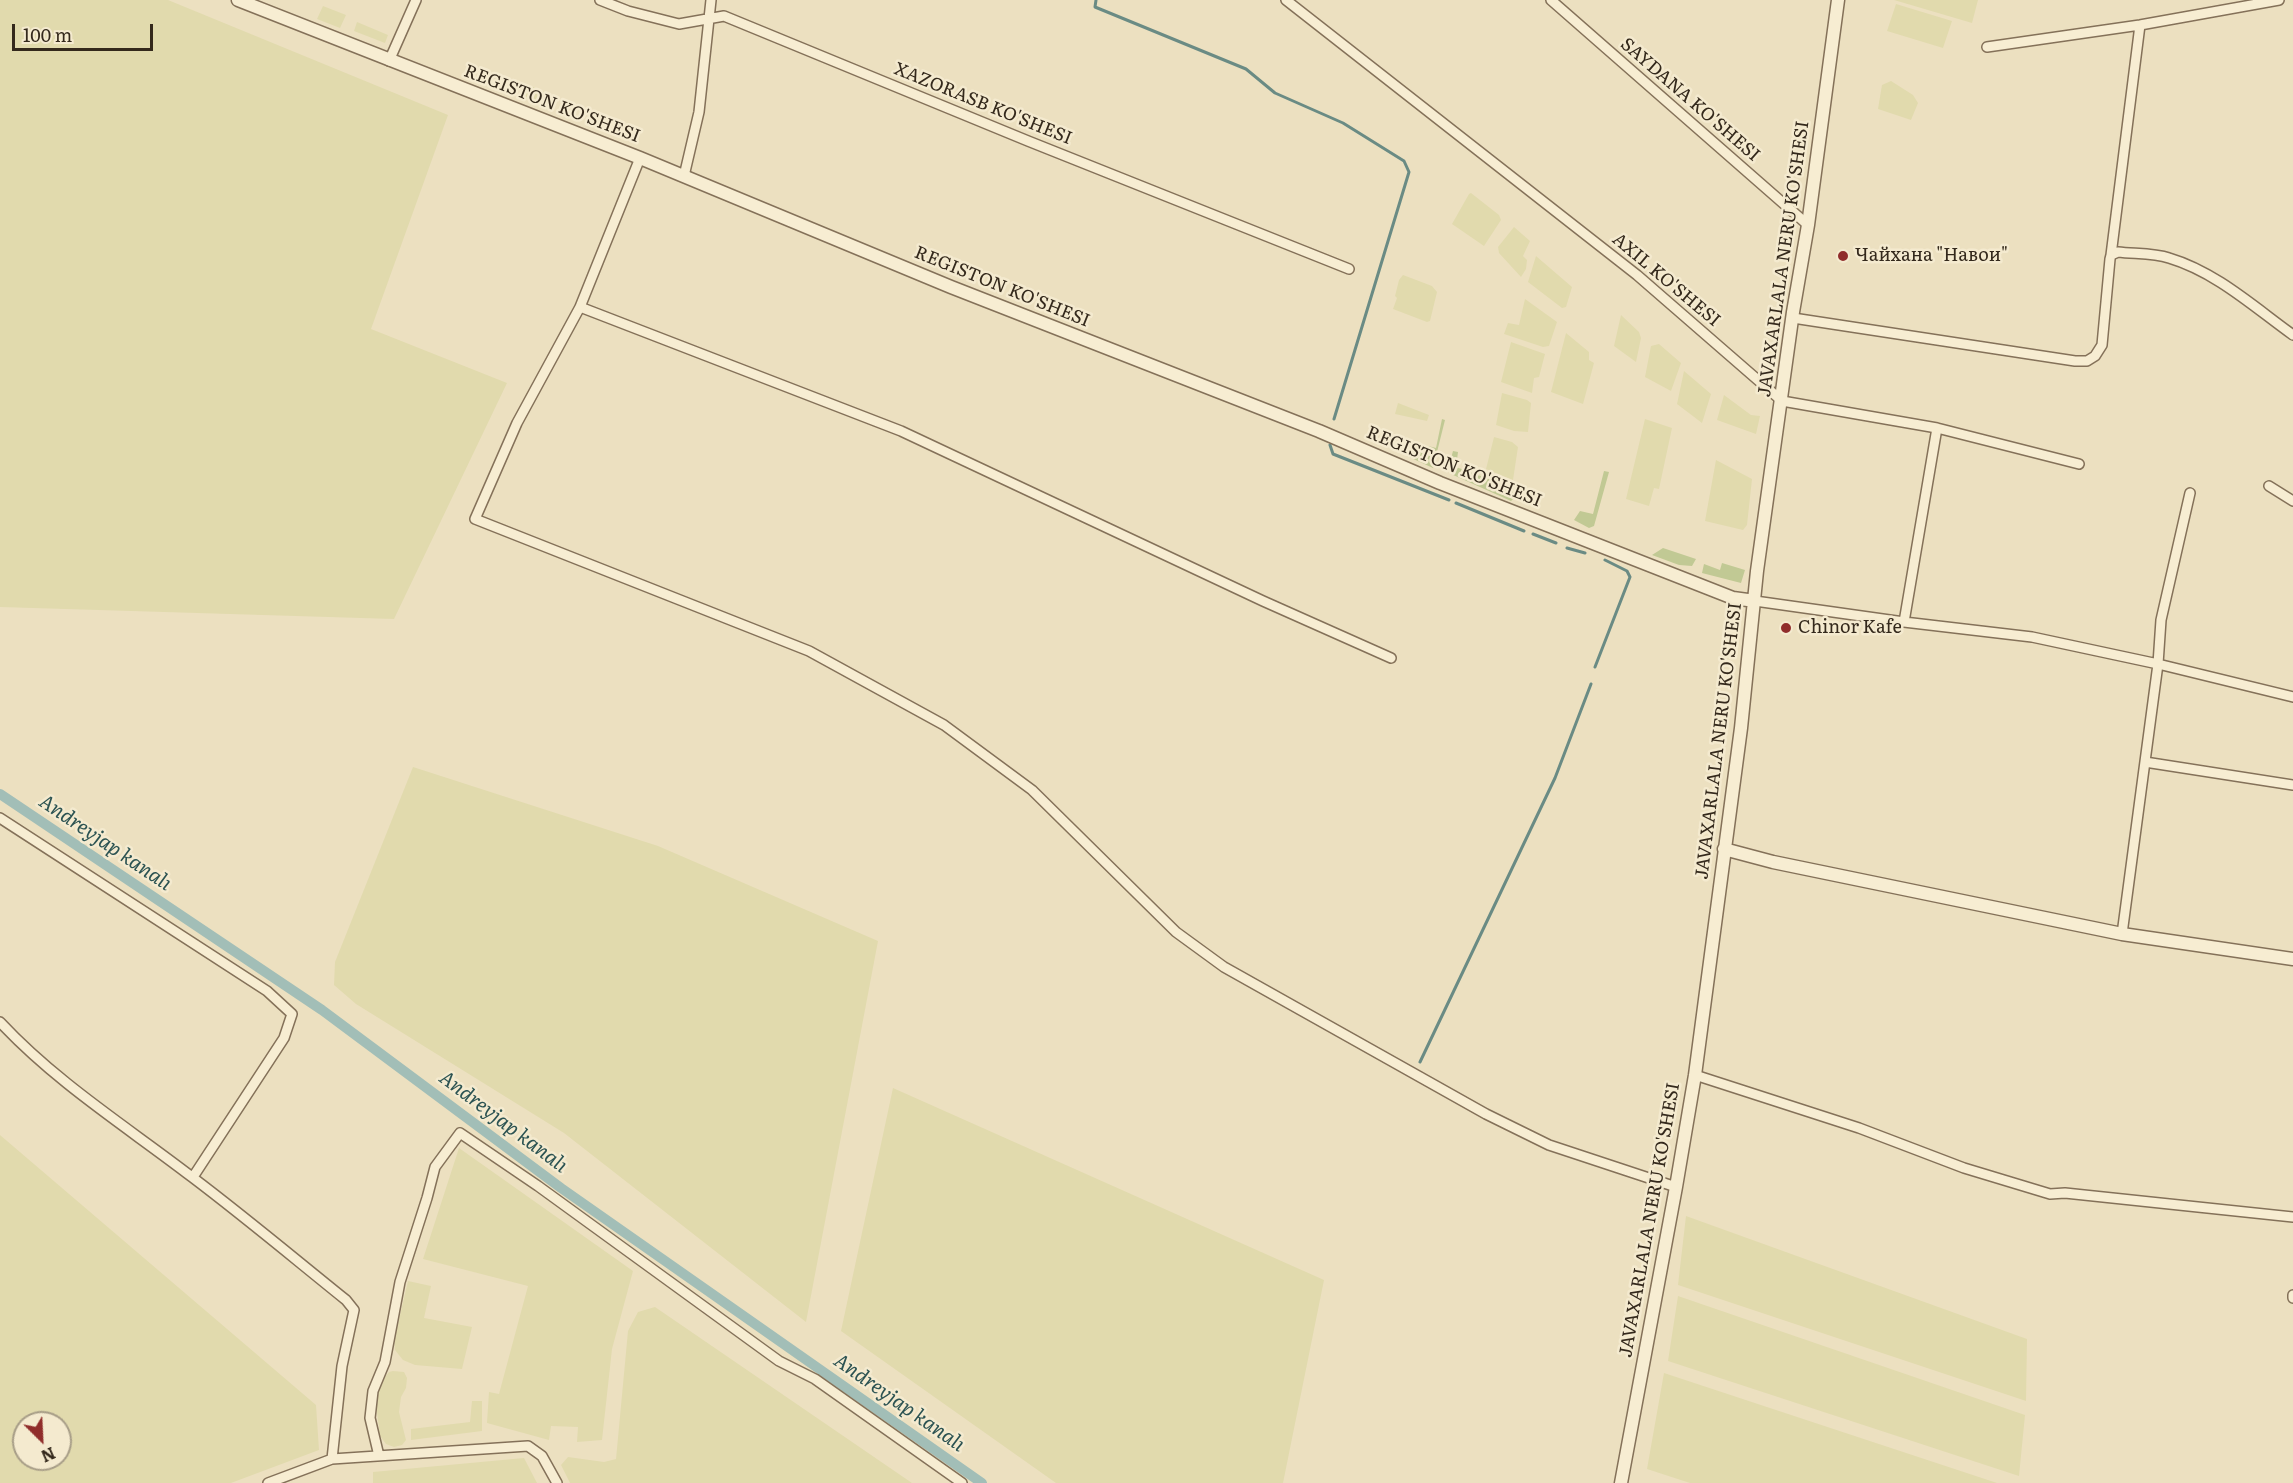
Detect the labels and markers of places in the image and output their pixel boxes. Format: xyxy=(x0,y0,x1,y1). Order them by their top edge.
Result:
place label: Чайхана "Навои" xyxy=(1855,245,2008,267)
marker: Чайхана "Навои" xyxy=(1836,249,1850,263)
place label: Chinor Kafe xyxy=(1798,617,1902,639)
marker: Chinor Kafe xyxy=(1779,621,1793,635)

